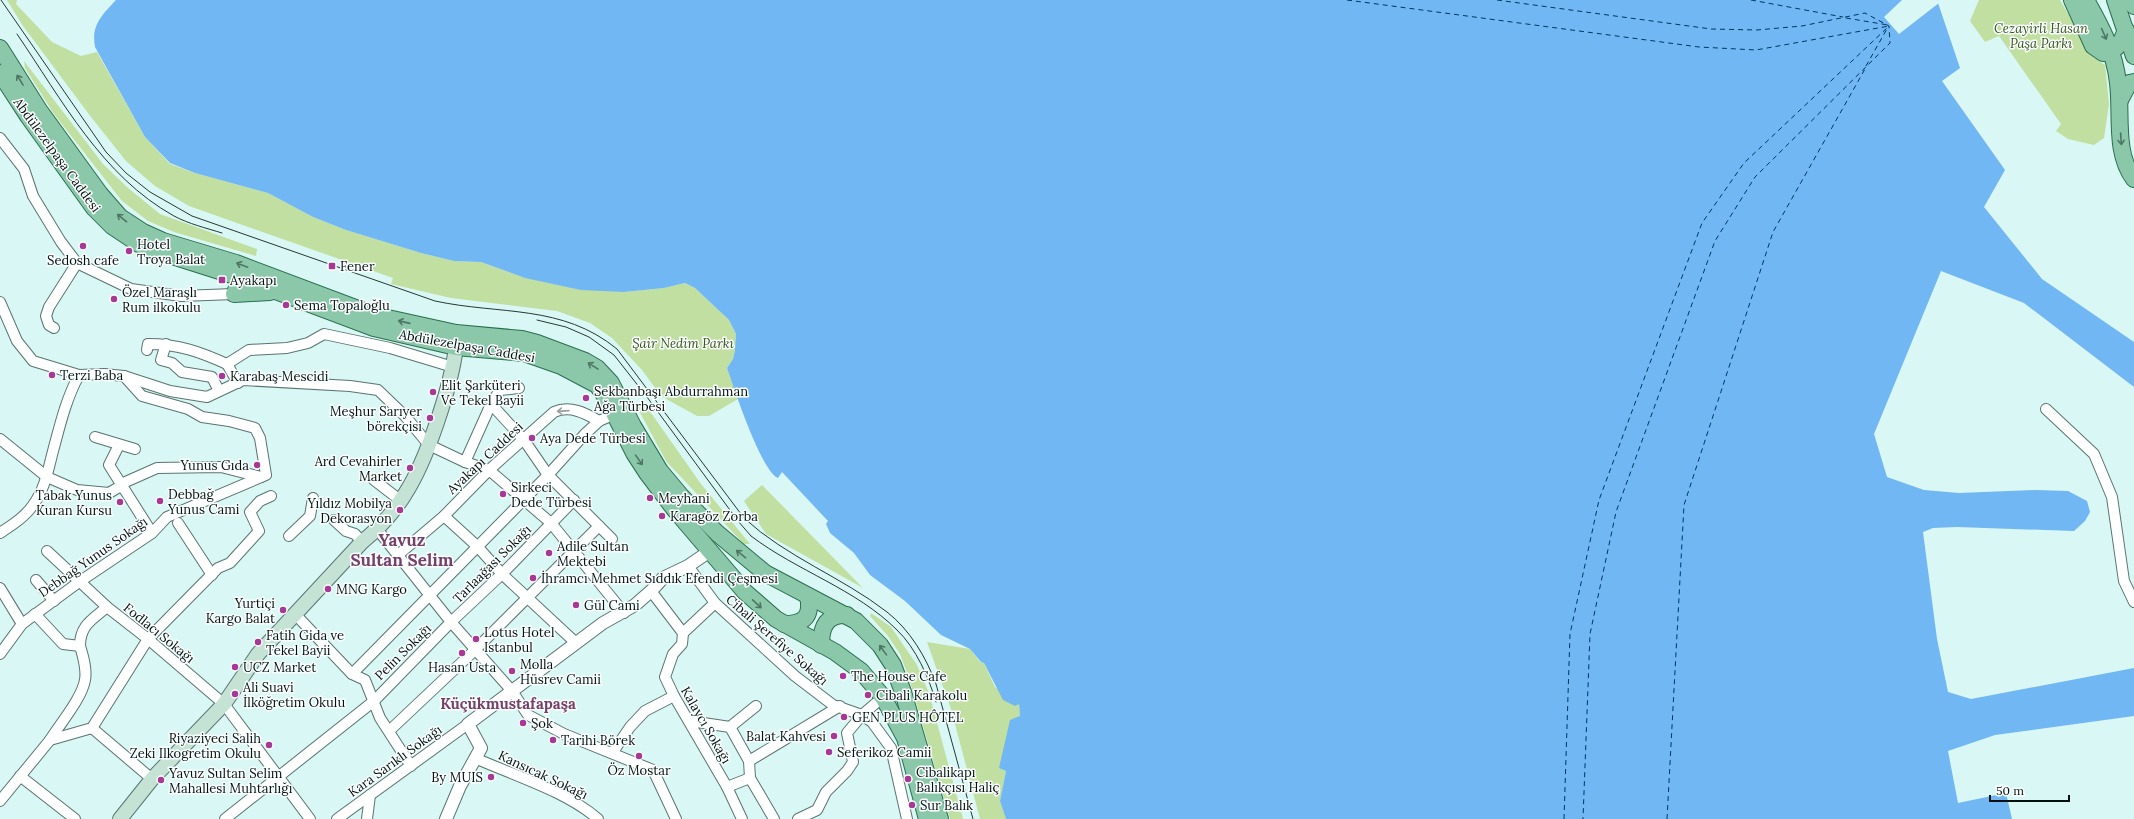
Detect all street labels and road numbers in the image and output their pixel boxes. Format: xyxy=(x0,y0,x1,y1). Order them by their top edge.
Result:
street label: Abdülezelpaşa Caddesi xyxy=(9,94,105,216)
street label: Abdülezelpaşa Caddesi xyxy=(397,326,537,366)
street label: Ayakapı Caddesi xyxy=(443,418,527,498)
street label: Debbağ Yunus Sokağı xyxy=(35,513,151,601)
street label: Tarlaağası Sokağı xyxy=(449,521,535,607)
street label: Cibali Şerefiye Sokağı xyxy=(722,591,832,689)
street label: Fodlacı Sokağı xyxy=(120,599,198,667)
street label: Pelin Sokağı xyxy=(371,620,435,684)
street label: Kalaycı Sokağı xyxy=(677,683,735,767)
street label: Kara Sarıklı Sokağı xyxy=(345,721,446,801)
street label: Kansıcak Sokağı xyxy=(495,747,591,803)

